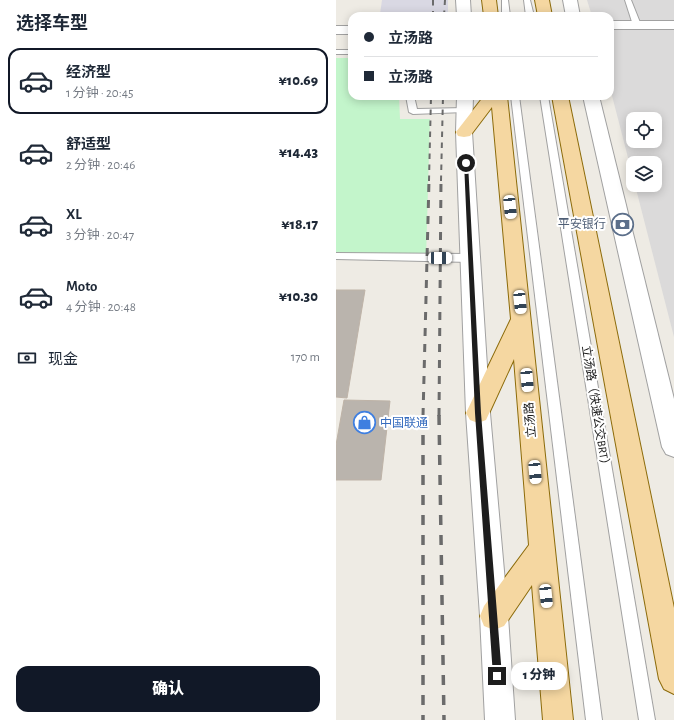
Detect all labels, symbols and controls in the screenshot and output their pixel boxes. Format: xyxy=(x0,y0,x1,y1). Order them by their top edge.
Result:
text: 选择车型 xyxy=(16,15,88,33)
text: 立汤路 xyxy=(388,31,433,46)
icon: car xyxy=(18,63,54,99)
text: 经济型 xyxy=(66,65,111,80)
text: 立汤路 xyxy=(388,70,433,85)
text: ¥10.69 xyxy=(278,73,318,88)
text: 1 分钟 · 20:45 xyxy=(66,87,133,100)
map controls xyxy=(626,112,662,192)
button: locate xyxy=(626,112,662,148)
icon: car xyxy=(18,135,54,171)
text: 舒适型 xyxy=(66,137,111,152)
text: ¥14.43 xyxy=(279,145,318,160)
route start xyxy=(457,154,475,172)
button: layers xyxy=(626,156,662,192)
text: 2 分钟 · 20:46 xyxy=(66,159,135,172)
car xyxy=(503,194,517,220)
icon: car xyxy=(18,207,54,243)
text: XL xyxy=(66,207,82,222)
bank icon: 平安银行 xyxy=(609,211,635,237)
text: ¥18.17 xyxy=(281,217,318,232)
place label: 平安银行 xyxy=(558,217,606,230)
text: 3 分钟 · 20:47 xyxy=(66,229,134,242)
car xyxy=(428,252,452,264)
icon: car xyxy=(18,279,54,315)
text: Moto xyxy=(66,279,98,294)
text: ¥10.30 xyxy=(279,289,318,304)
car xyxy=(513,289,527,315)
text: 4 分钟 · 20:48 xyxy=(66,301,136,314)
street label: 立汤路（快速公交BRT） xyxy=(580,344,613,471)
icon: cash xyxy=(16,347,38,369)
text: 170 m xyxy=(291,351,320,364)
text: 现金 xyxy=(48,352,78,367)
car xyxy=(520,368,534,392)
street label: 立汤路 xyxy=(521,402,538,439)
shop icon: 中国联通 xyxy=(351,410,377,436)
place label: 中国联通 xyxy=(380,416,428,429)
car xyxy=(528,460,542,484)
car xyxy=(539,583,553,609)
callout: 1 分钟 xyxy=(511,662,567,690)
button: 确认 xyxy=(16,666,320,712)
route end xyxy=(488,667,506,685)
text: 1 分钟 xyxy=(523,669,555,682)

